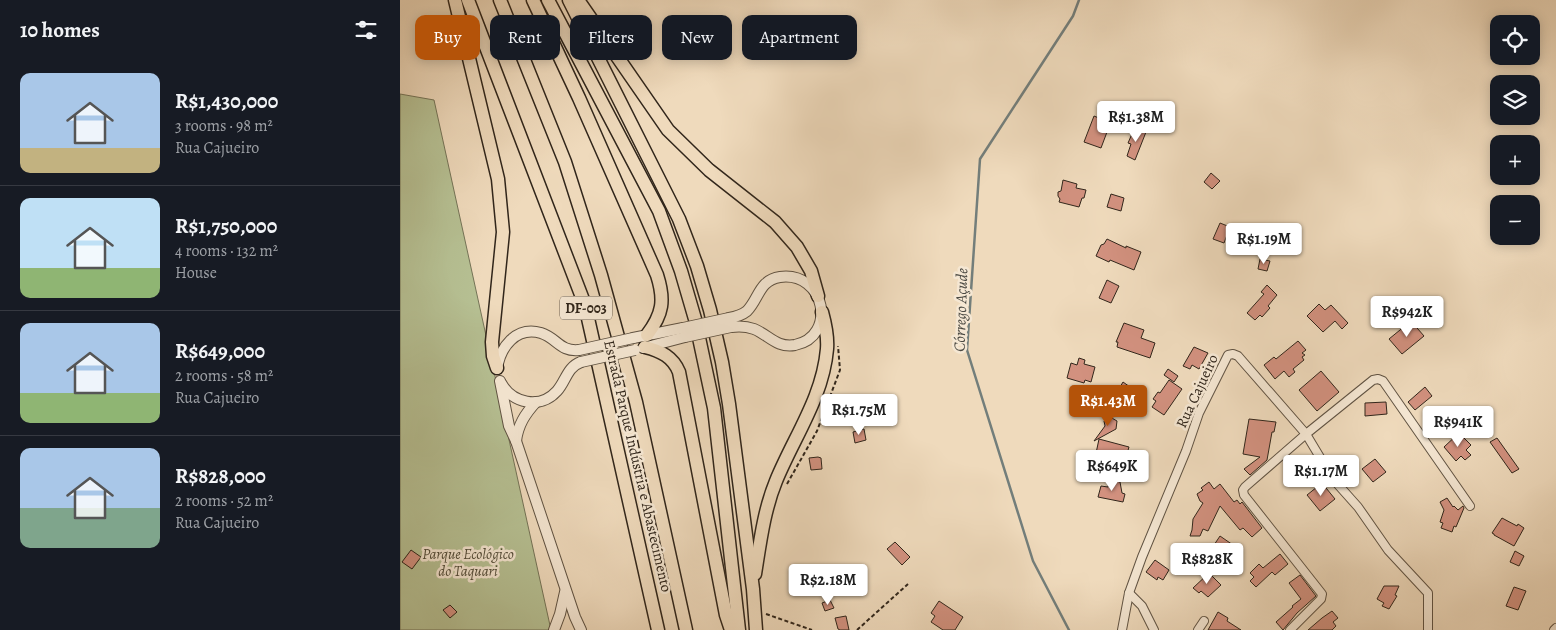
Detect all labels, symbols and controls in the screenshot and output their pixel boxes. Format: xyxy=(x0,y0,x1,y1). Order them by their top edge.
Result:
chip: Buy xyxy=(415,15,480,60)
chip: Rent xyxy=(490,15,560,60)
chip: Filters xyxy=(570,15,652,60)
chip: New xyxy=(662,15,732,60)
chip: Apartment xyxy=(742,15,857,60)
map controls xyxy=(1490,15,1540,245)
button: locate xyxy=(1490,15,1540,65)
text: 10 homes xyxy=(20,16,100,44)
icon: filters xyxy=(352,16,380,44)
button: layers xyxy=(1490,75,1540,125)
text: R$1,430,000 xyxy=(175,87,278,115)
icon: home xyxy=(60,93,120,153)
pin: R$1.38M xyxy=(1090,100,1182,143)
text: R$1.38M xyxy=(1108,106,1164,128)
text: 3 rooms · 98 m² xyxy=(175,115,273,137)
button: + xyxy=(1490,135,1540,185)
text: Rua Cajueiro xyxy=(175,137,259,159)
button: − xyxy=(1490,195,1540,245)
text: R$1,750,000 xyxy=(175,212,277,240)
icon: home xyxy=(60,218,120,278)
pin: R$1.19M xyxy=(1218,222,1310,265)
text: R$1.19M xyxy=(1237,228,1291,250)
text: 4 rooms · 132 m² xyxy=(175,240,278,262)
text: House xyxy=(175,262,217,284)
water label: Córrego Açude xyxy=(949,268,973,352)
road number: DF-003 xyxy=(560,296,612,320)
pin: R$942K xyxy=(1366,296,1448,338)
text: R$942K xyxy=(1382,301,1432,323)
text: R$649,000 xyxy=(175,337,265,365)
street label: Estrada Parque Indústria e Abastecimento xyxy=(599,338,677,594)
icon: home xyxy=(60,343,120,403)
street label: Rua Cajueiro xyxy=(1171,351,1223,431)
text: 2 rooms · 58 m² xyxy=(175,365,273,387)
pin: R$1.43M xyxy=(1062,384,1154,427)
text: Rua Cajueiro xyxy=(175,387,259,409)
text: R$1.43M xyxy=(1080,390,1136,412)
pin: R$1.75M xyxy=(813,394,905,436)
text: R$1.75M xyxy=(832,399,886,421)
pin: R$941K xyxy=(1417,406,1499,448)
text: R$941K xyxy=(1434,411,1482,433)
pin: R$649K xyxy=(1071,450,1153,492)
pin: R$1.17M xyxy=(1275,454,1367,497)
text: R$649K xyxy=(1087,455,1137,477)
text: R$1.17M xyxy=(1294,460,1348,482)
text: R$828,000 xyxy=(175,462,266,490)
icon: home xyxy=(60,468,120,528)
text: 2 rooms · 52 m² xyxy=(175,490,273,512)
text: Rua Cajueiro xyxy=(175,512,259,534)
pin: R$828K xyxy=(1166,542,1248,585)
park label: Parque Ecológico do Taquari xyxy=(422,544,514,581)
text: R$828K xyxy=(1181,548,1233,570)
pin: R$2.18M xyxy=(782,564,874,606)
text: R$2.18M xyxy=(800,569,856,591)

